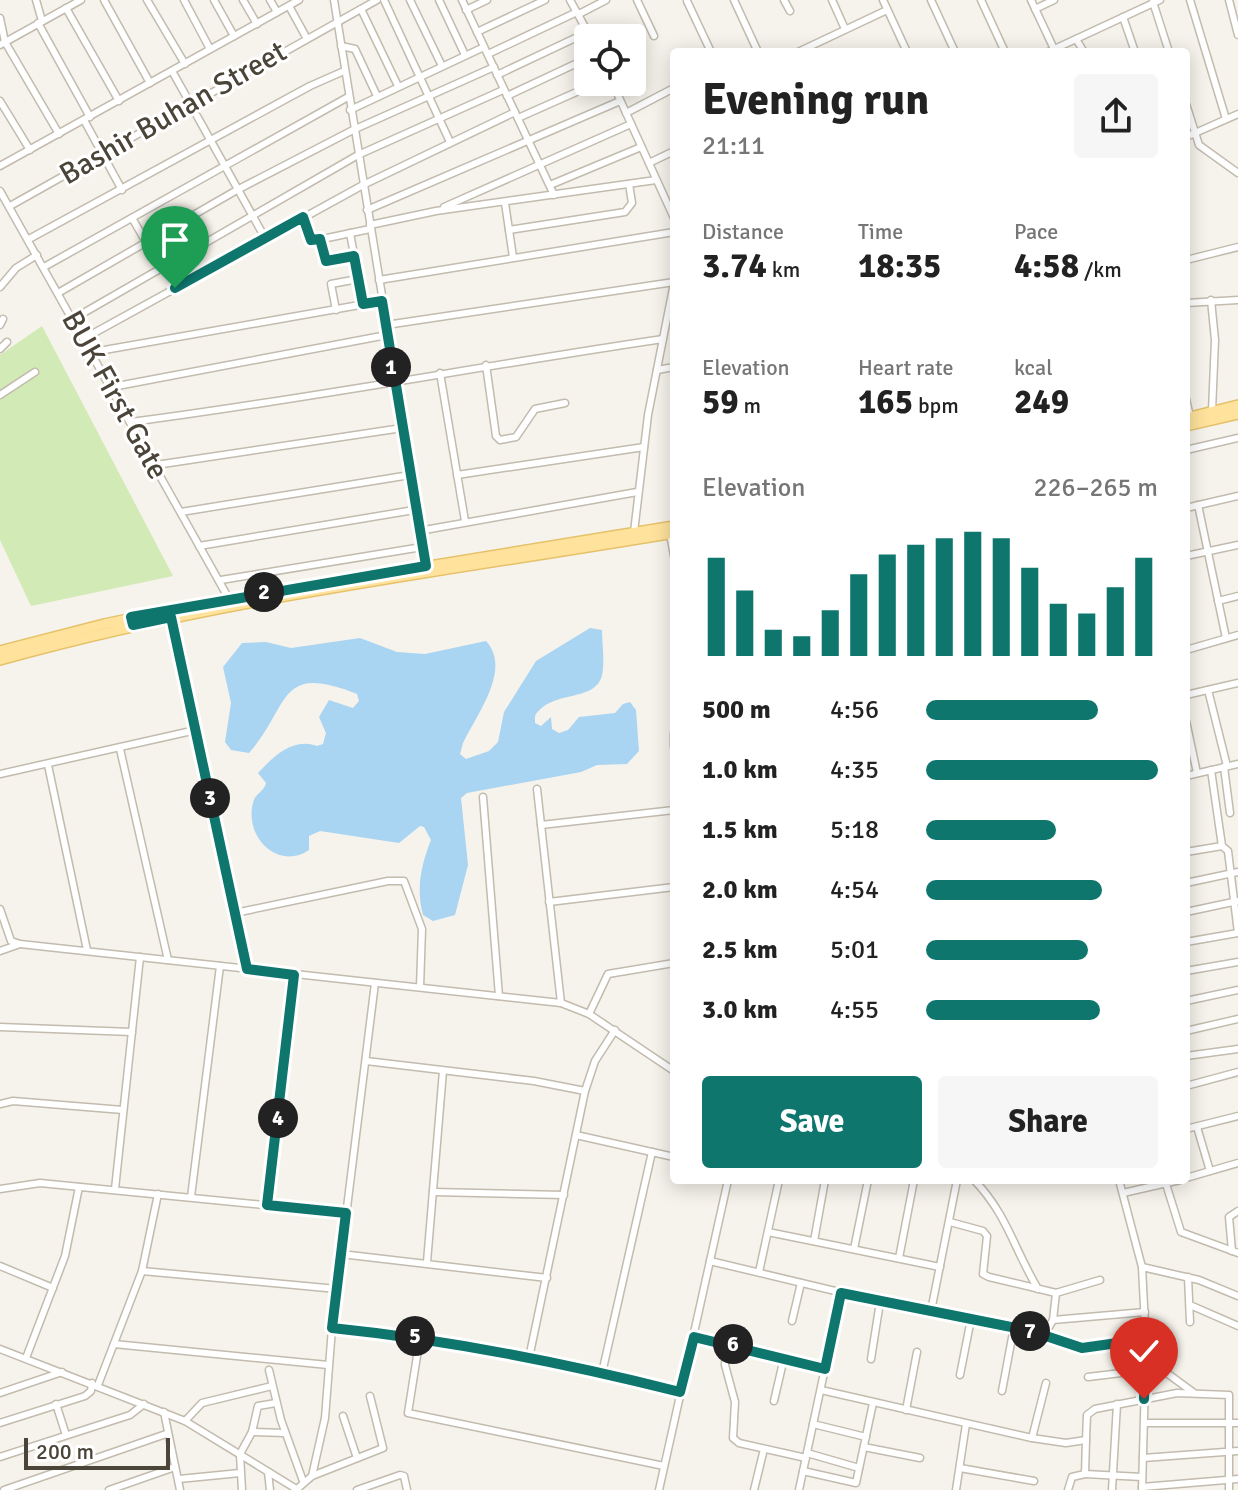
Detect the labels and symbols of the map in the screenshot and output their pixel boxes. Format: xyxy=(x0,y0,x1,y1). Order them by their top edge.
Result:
street label: Bashir Buhan Street xyxy=(53,33,293,193)
pin xyxy=(141,206,209,288)
street label: BUK First Gate xyxy=(53,304,177,486)
pin: 1 xyxy=(371,347,411,387)
pin: 2 xyxy=(244,572,284,612)
pin: 3 xyxy=(190,778,230,818)
pin: 4 xyxy=(258,1098,298,1138)
pin: 7 xyxy=(1010,1311,1050,1351)
pin: 5 xyxy=(395,1316,435,1356)
pin xyxy=(1110,1317,1178,1399)
pin: 6 xyxy=(713,1324,753,1364)
scale bar xyxy=(24,1434,170,1470)

